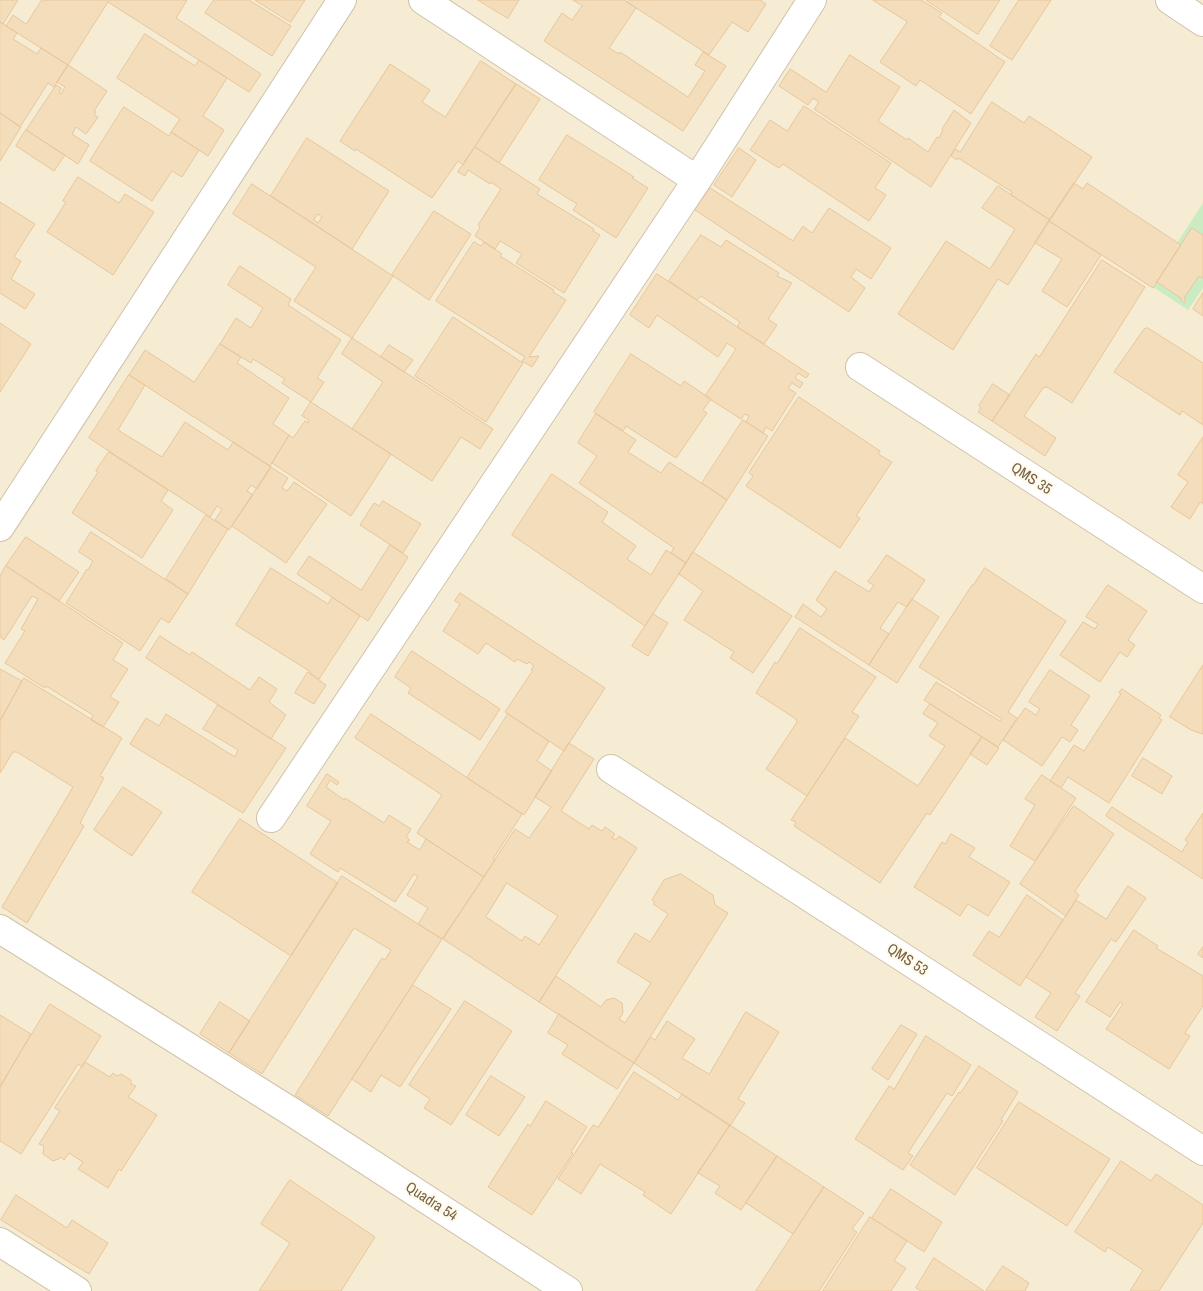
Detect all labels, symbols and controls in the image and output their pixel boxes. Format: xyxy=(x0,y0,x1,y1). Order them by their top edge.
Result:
street label: QMS 35 xyxy=(1007,459,1055,499)
street label: QMS 53 xyxy=(883,940,931,980)
street label: Quadra 54 xyxy=(402,1179,460,1225)

